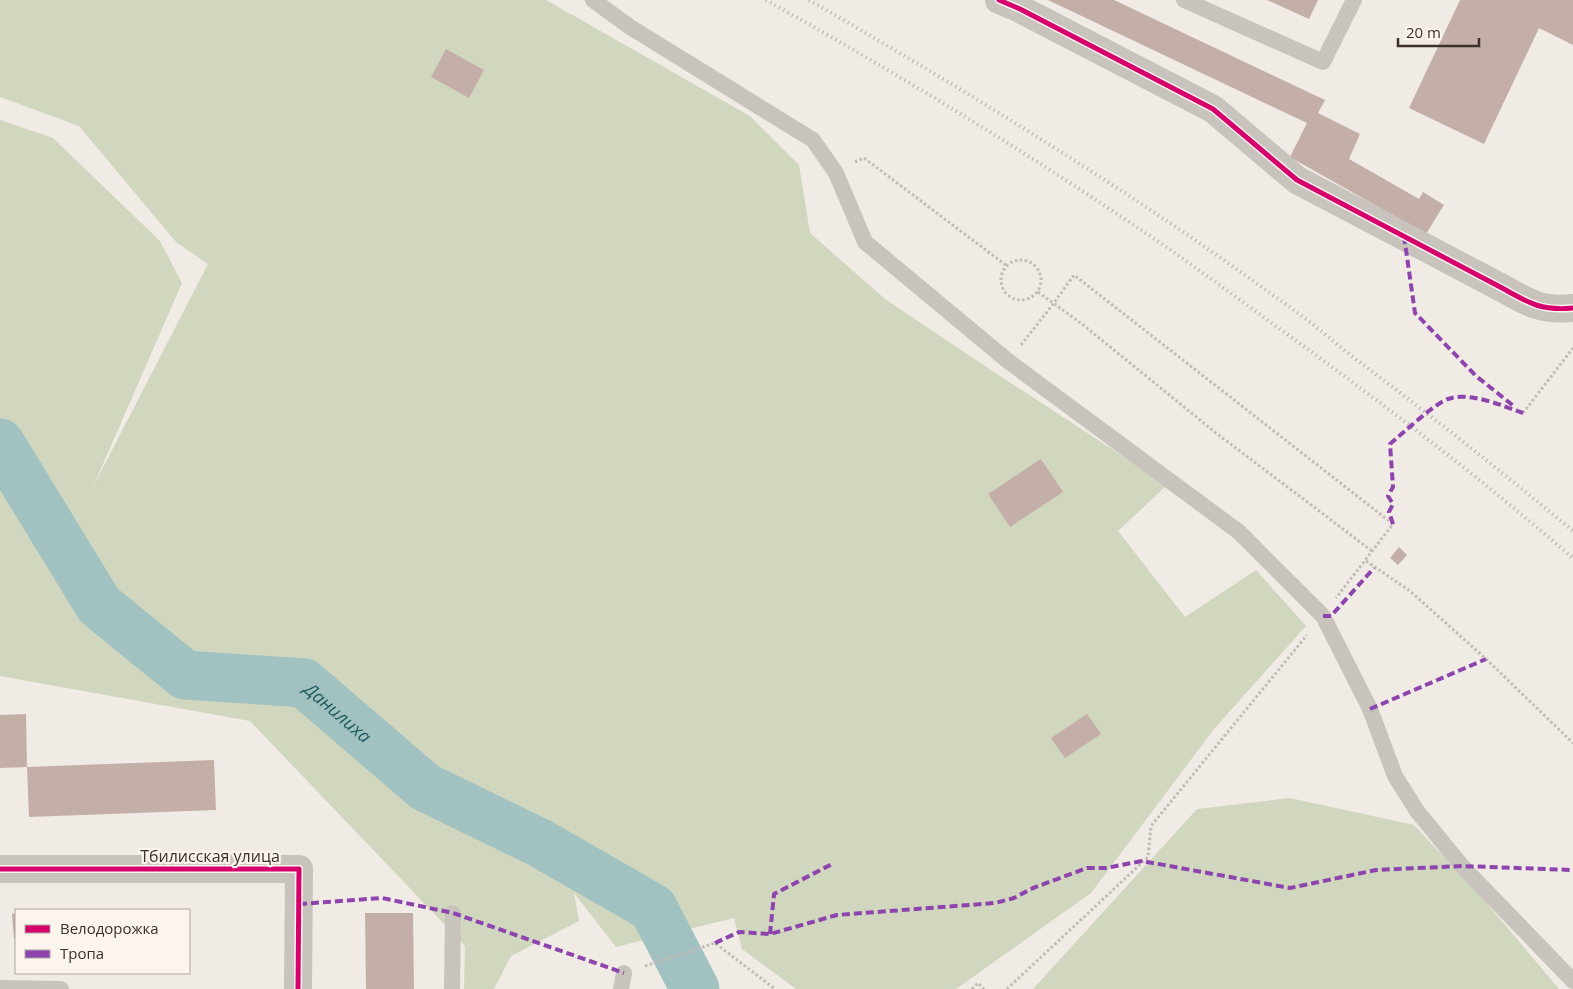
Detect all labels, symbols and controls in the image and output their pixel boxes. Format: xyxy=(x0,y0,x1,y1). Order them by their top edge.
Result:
scale bar xyxy=(1398,15,1479,47)
text: 20 m xyxy=(1406,22,1441,42)
water label: Данилиха xyxy=(298,675,377,748)
street label: Тбилисская улица xyxy=(140,845,280,867)
legend xyxy=(15,909,190,974)
text: Велодорожка xyxy=(60,918,159,938)
text: Тропа xyxy=(60,943,104,963)

